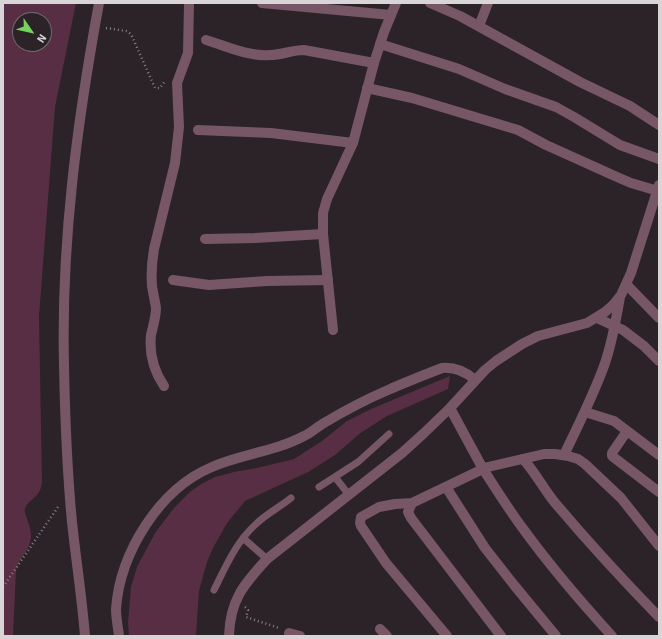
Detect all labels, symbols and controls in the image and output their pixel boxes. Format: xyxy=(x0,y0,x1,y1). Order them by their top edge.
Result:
north arrow xyxy=(12,12,52,52)
text: N xyxy=(34,32,49,45)

